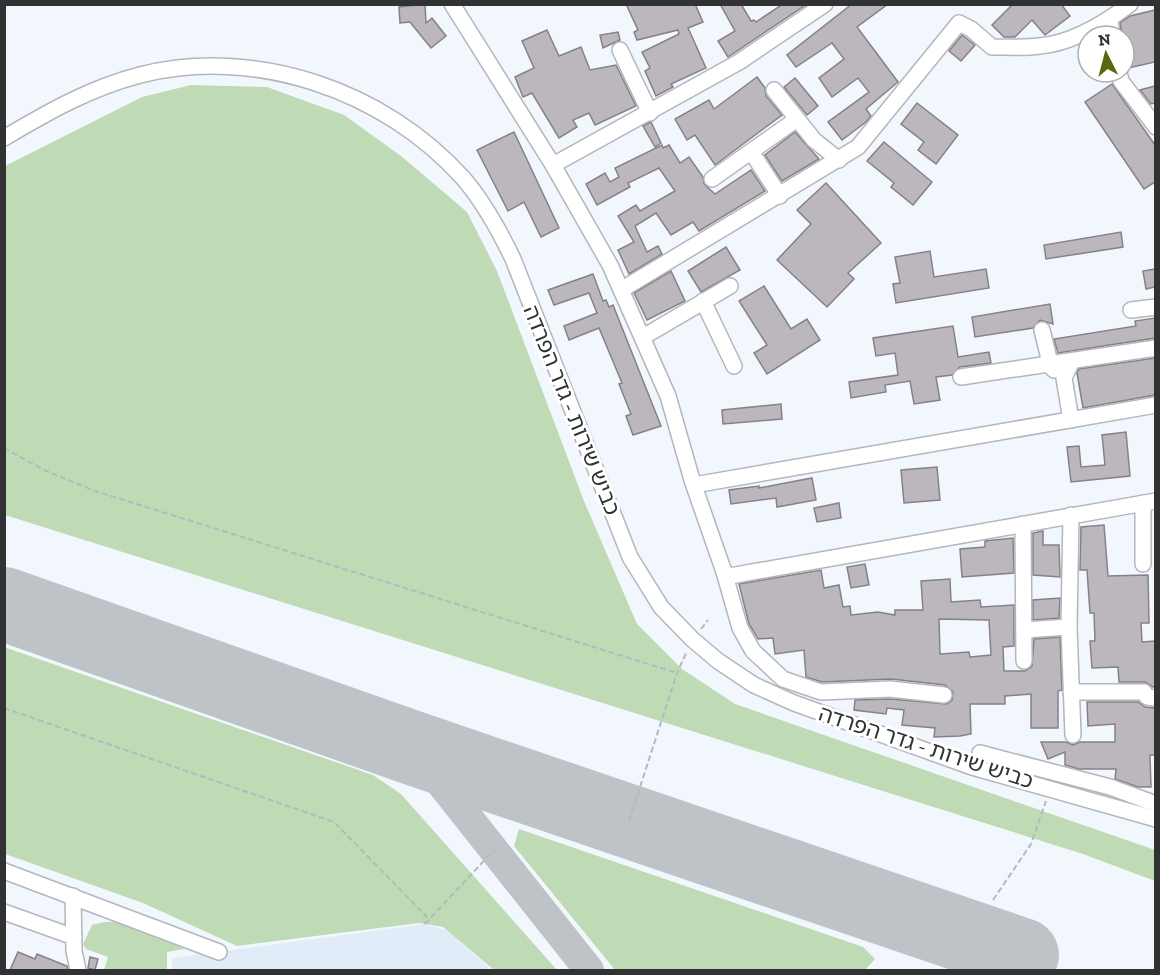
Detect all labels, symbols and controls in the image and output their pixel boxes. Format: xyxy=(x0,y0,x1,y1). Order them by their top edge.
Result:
north arrow xyxy=(1076,24,1136,84)
text: N xyxy=(1097,29,1112,50)
street label: כביש שירות - גדר הפרדה xyxy=(518,301,626,519)
street label: כביש שירות - גדר הפרדה xyxy=(815,700,1037,794)

